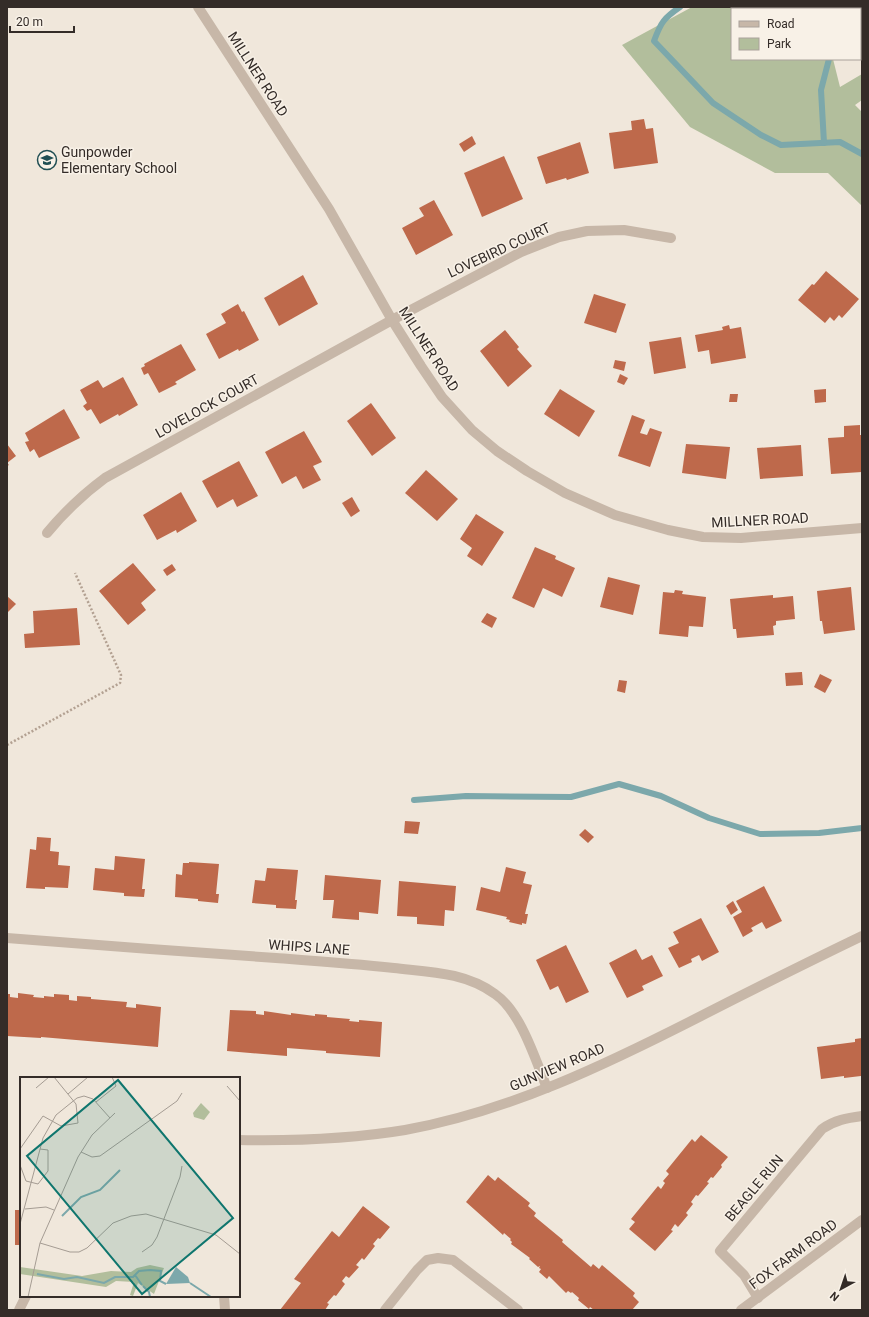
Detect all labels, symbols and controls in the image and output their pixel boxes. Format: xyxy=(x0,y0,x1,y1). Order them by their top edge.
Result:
scale bar xyxy=(10,8,74,34)
legend xyxy=(731,8,861,60)
text: 20 m xyxy=(16,15,43,29)
text: Road xyxy=(767,17,795,31)
street label: MILLNER ROAD xyxy=(225,29,291,119)
text: Park xyxy=(767,37,792,51)
place label: Gunpowder Elementary School xyxy=(61,144,177,176)
school or university icon: Gunpowder Elementary School xyxy=(36,149,58,171)
street label: LOVEBIRD COURT xyxy=(445,219,553,281)
street label: MILLNER ROAD xyxy=(396,304,462,394)
street label: LOVELOCK COURT xyxy=(152,371,262,441)
street label: MILLNER ROAD xyxy=(711,509,809,531)
street label: WHIPS LANE xyxy=(268,936,350,958)
street label: GUNVIEW ROAD xyxy=(507,1040,607,1094)
inset map xyxy=(20,1077,240,1297)
street label: BEAGLE RUN xyxy=(722,1151,786,1225)
street label: FOX FARM ROAD xyxy=(746,1216,840,1292)
north arrow xyxy=(821,1269,861,1309)
text: N xyxy=(828,1289,842,1304)

